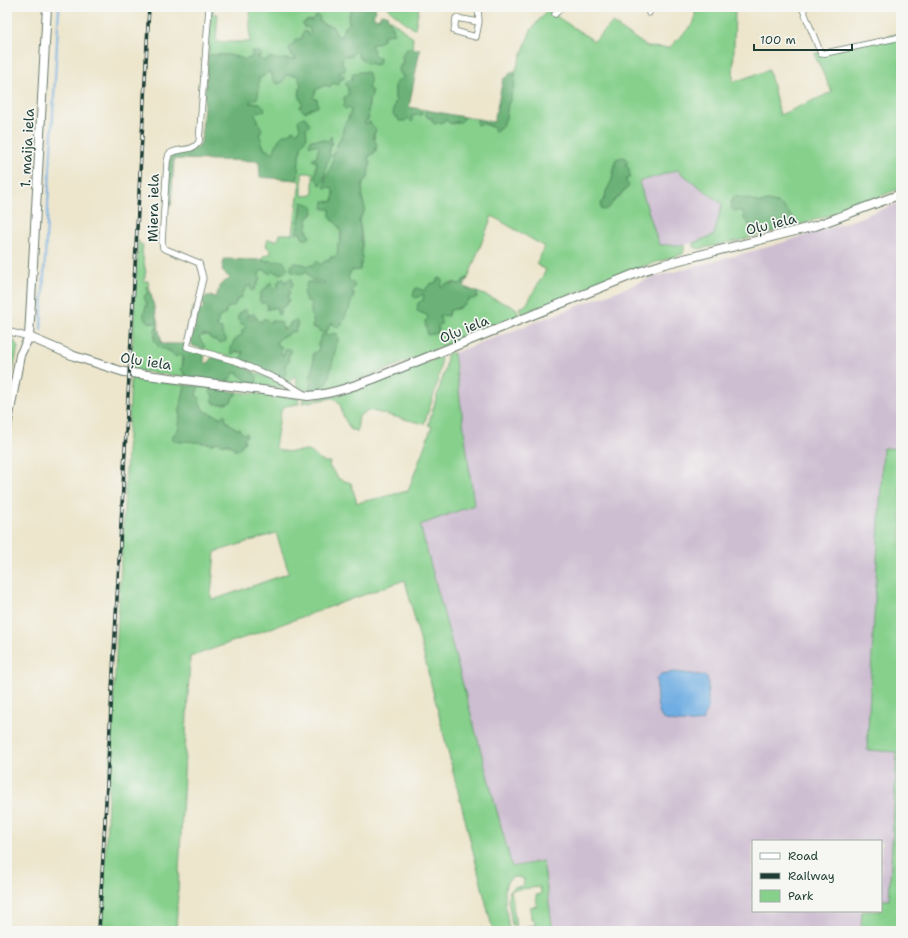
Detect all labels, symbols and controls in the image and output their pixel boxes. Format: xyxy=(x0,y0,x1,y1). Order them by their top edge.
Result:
scale bar xyxy=(754,26,852,52)
text: 100 m xyxy=(760,32,796,48)
street label: 1. maija iela xyxy=(16,108,38,188)
street label: Miera iela xyxy=(143,173,163,242)
street label: Oļu iela xyxy=(744,209,799,240)
street label: Oļu iela xyxy=(437,311,492,348)
street label: Oļu iela xyxy=(119,348,173,375)
legend xyxy=(752,840,882,912)
text: Road xyxy=(788,848,819,864)
text: Railway xyxy=(788,868,835,884)
text: Park xyxy=(788,888,814,904)

